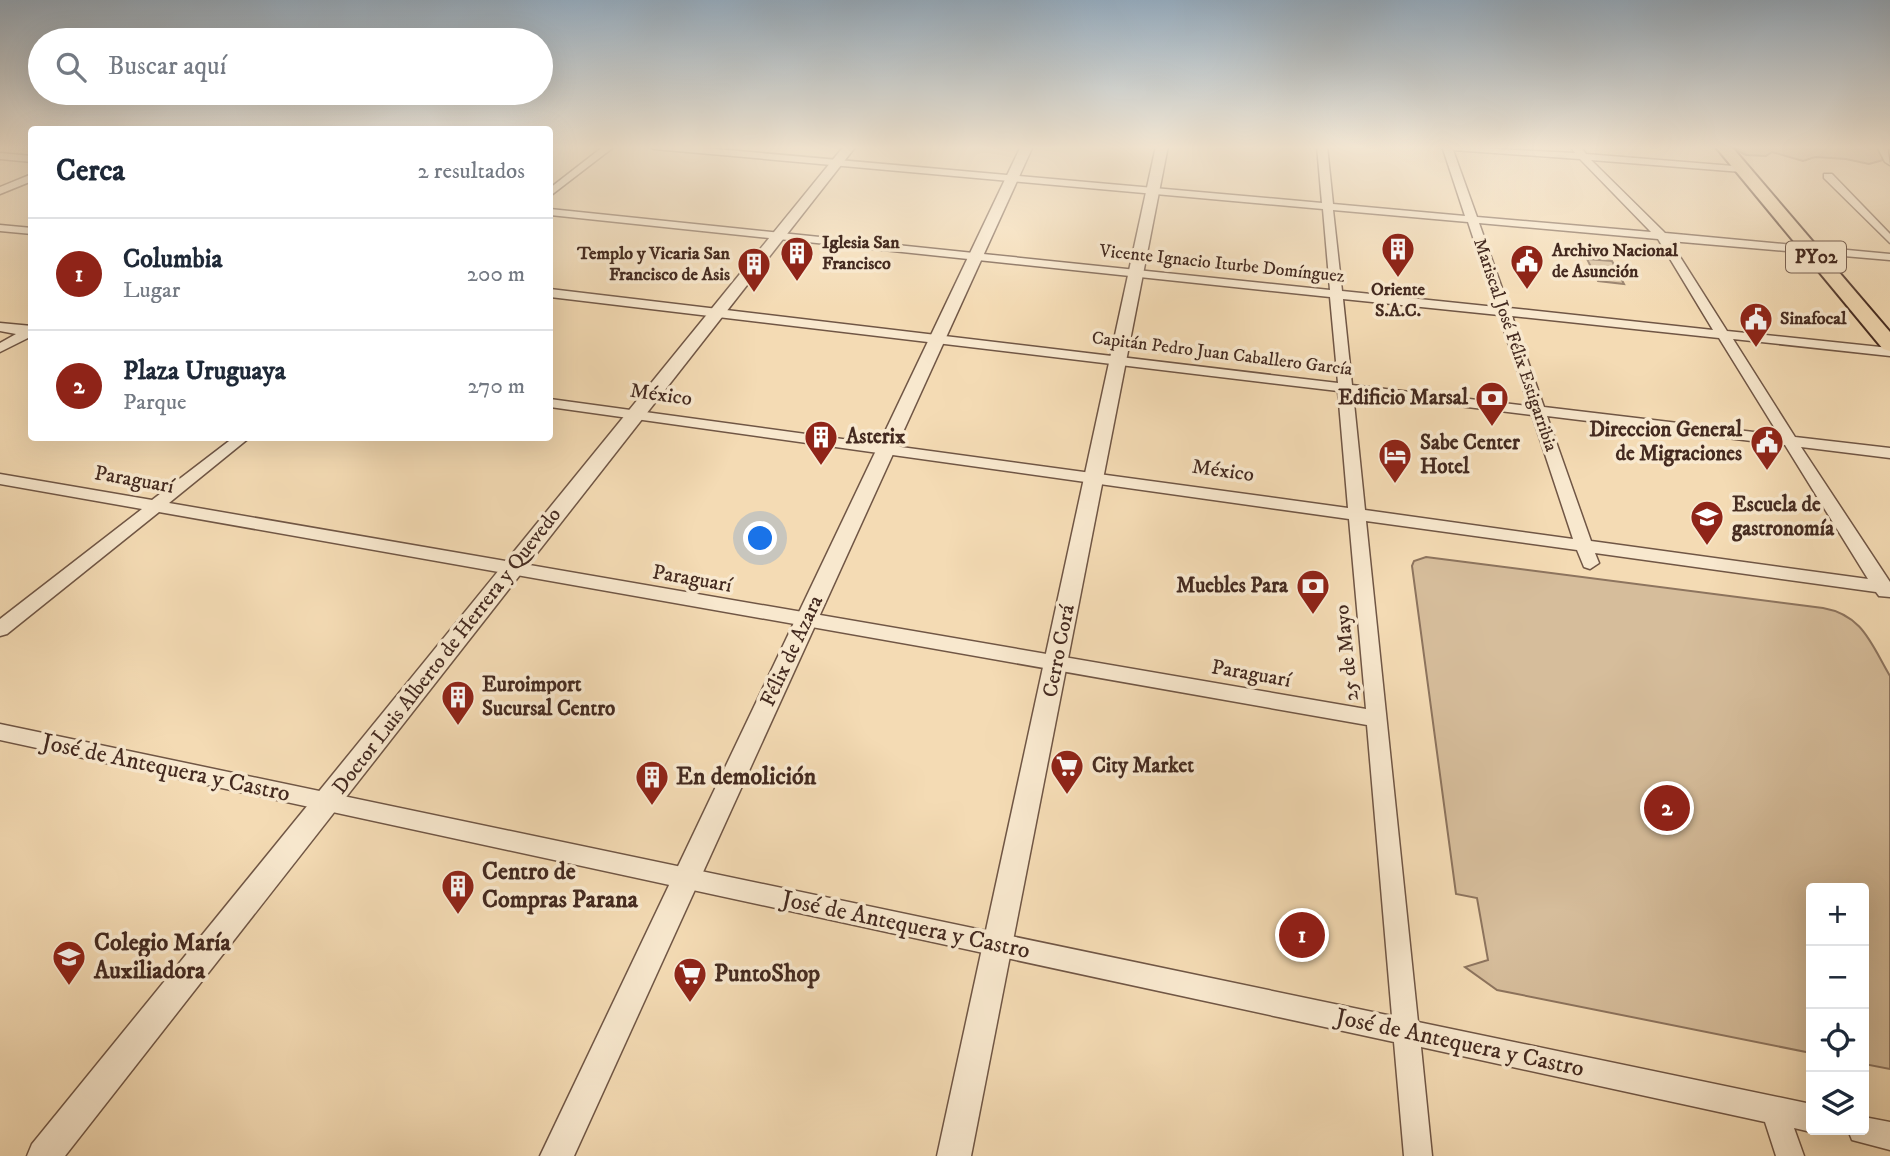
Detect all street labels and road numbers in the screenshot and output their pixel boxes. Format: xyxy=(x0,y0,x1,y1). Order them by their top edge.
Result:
street label: Mariscal José Félix Estigarribia xyxy=(1468,235,1562,455)
street label: Vicente Ignacio Iturbe Domínguez xyxy=(1097,240,1346,288)
road number: PY02 xyxy=(1786,242,1846,272)
street label: Capitán Pedro Juan Caballero García xyxy=(1090,327,1354,381)
street label: México xyxy=(628,378,694,412)
street label: México xyxy=(1190,454,1256,488)
street label: Paraguarí xyxy=(92,460,177,500)
street label: Doctor Luis Alberto de Herrera y Quevedo xyxy=(327,503,567,799)
street label: Paraguarí xyxy=(650,559,735,599)
street label: Félix de Azara xyxy=(755,591,829,711)
street label: Cerro Corá xyxy=(1037,602,1081,700)
street label: 25 de Mayo xyxy=(1329,603,1365,703)
street label: Paraguarí xyxy=(1209,654,1294,694)
street label: José de Antequera y Castro xyxy=(37,727,293,809)
street label: José de Antequera y Castro xyxy=(777,884,1033,966)
street label: José de Antequera y Castro xyxy=(1331,1002,1587,1084)

